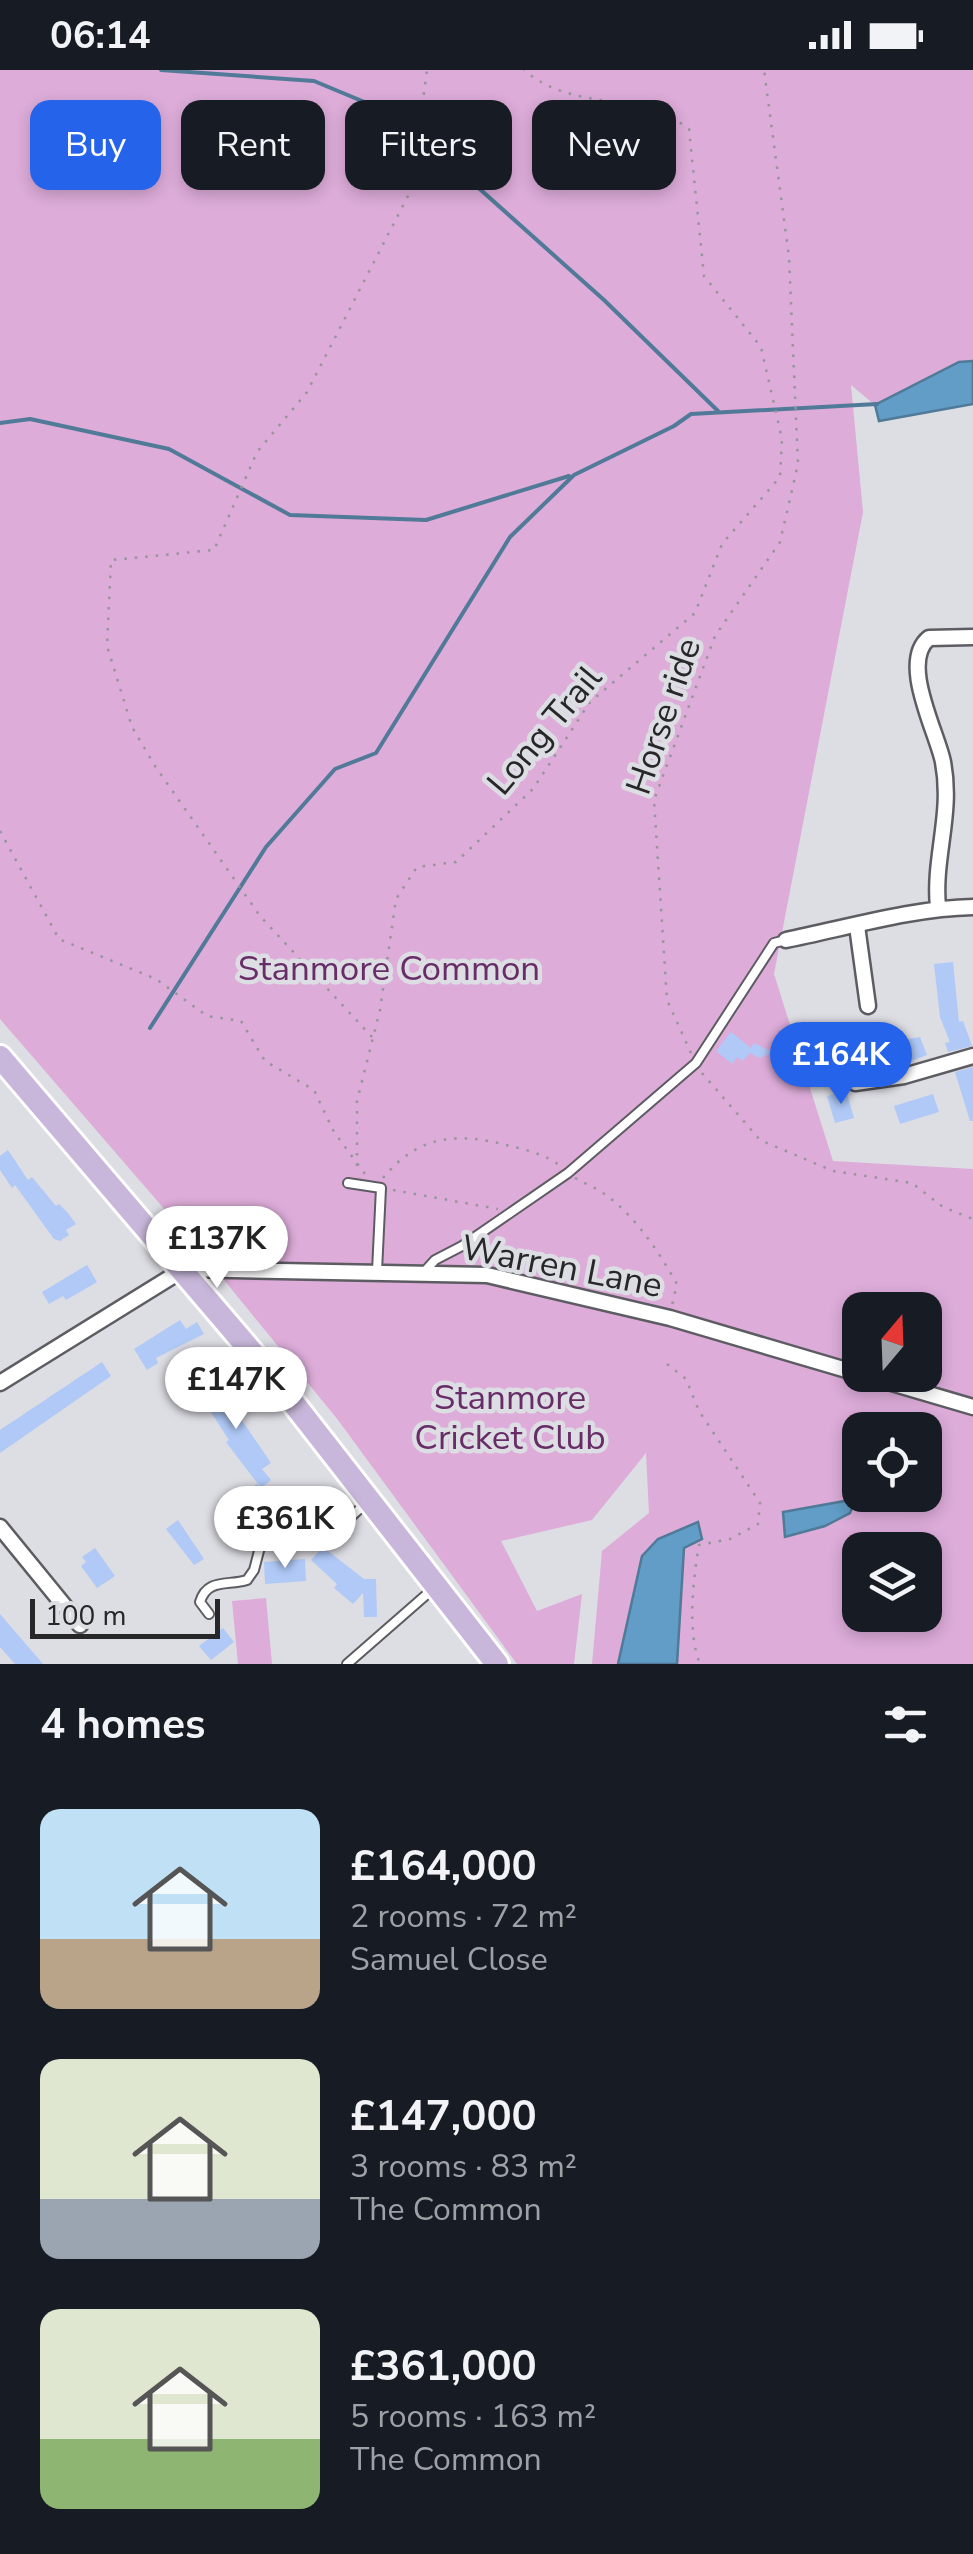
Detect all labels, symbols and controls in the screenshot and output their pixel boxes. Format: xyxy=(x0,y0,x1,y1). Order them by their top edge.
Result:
text: 06:14 xyxy=(50,10,151,61)
chip: Buy xyxy=(30,100,161,190)
chip: Rent xyxy=(181,100,325,190)
chip: Filters xyxy=(345,100,512,190)
chip: New xyxy=(532,100,676,190)
street label: Horse ride xyxy=(615,632,712,801)
street label: Long Trail xyxy=(476,655,613,805)
park label: Stanmore Common xyxy=(238,945,540,992)
pin: £164K xyxy=(771,1022,911,1107)
text: £164K xyxy=(792,1033,890,1076)
pin: £137K xyxy=(147,1206,287,1291)
text: £137K xyxy=(168,1217,266,1260)
street label: Warren Lane xyxy=(458,1224,666,1309)
north arrow xyxy=(842,1292,942,1392)
map controls xyxy=(842,1292,942,1632)
pin: £147K xyxy=(166,1347,306,1432)
text: £147K xyxy=(187,1358,285,1401)
park label: Stanmore Cricket Club xyxy=(414,1374,606,1461)
button: locate xyxy=(842,1412,942,1512)
pin: £361K xyxy=(215,1486,355,1571)
text: £361K xyxy=(236,1497,334,1540)
button: layers xyxy=(842,1532,942,1632)
scale bar xyxy=(30,1594,220,1638)
text: 100 m xyxy=(45,1597,127,1635)
text: 4 homes xyxy=(40,1696,205,1753)
icon: filters xyxy=(878,1697,933,1752)
text: £164,000 xyxy=(350,1838,537,1895)
icon: home xyxy=(120,1849,240,1969)
text: 2 rooms · 72 m² xyxy=(350,1895,577,1938)
text: Samuel Close xyxy=(350,1938,548,1981)
text: £147,000 xyxy=(350,2088,537,2145)
icon: home xyxy=(120,2099,240,2219)
text: 3 rooms · 83 m² xyxy=(350,2145,577,2188)
text: The Common xyxy=(350,2188,542,2231)
text: £361,000 xyxy=(350,2338,537,2395)
icon: home xyxy=(120,2349,240,2469)
text: 5 rooms · 163 m² xyxy=(350,2395,596,2438)
text: The Common xyxy=(350,2438,542,2481)

